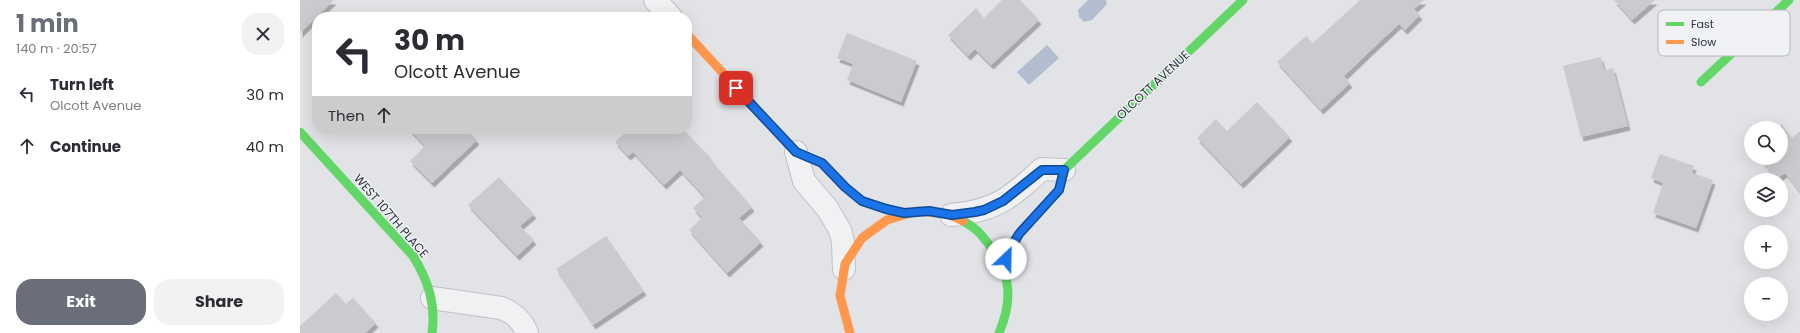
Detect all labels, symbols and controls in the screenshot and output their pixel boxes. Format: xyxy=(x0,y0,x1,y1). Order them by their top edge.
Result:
text: 1 min xyxy=(16,7,79,40)
legend xyxy=(1658,10,1790,56)
button: close xyxy=(242,13,284,55)
text: Fast xyxy=(1691,16,1714,32)
text: 30 m xyxy=(394,21,465,60)
icon: left xyxy=(328,28,380,80)
text: Slow xyxy=(1691,34,1716,50)
text: 140 m · 20:57 xyxy=(16,39,97,58)
street label: OLCOTT AVENUE xyxy=(1112,46,1193,123)
text: Olcott Avenue xyxy=(394,59,521,84)
pin xyxy=(719,71,753,105)
text: Turn left xyxy=(50,74,114,95)
icon: arrive xyxy=(725,77,747,99)
icon: left xyxy=(16,83,38,105)
text: 30 m xyxy=(246,84,284,105)
text: Olcott Avenue xyxy=(50,96,141,115)
icon: ahead xyxy=(373,104,395,126)
text: Then xyxy=(328,105,365,126)
map controls xyxy=(1744,121,1788,321)
button: search xyxy=(1744,121,1788,165)
icon: ahead xyxy=(16,135,38,157)
text: Continue xyxy=(50,136,121,157)
text: 40 m xyxy=(246,136,284,157)
street label: WEST 107TH PLACE xyxy=(350,170,433,261)
button: layers xyxy=(1744,173,1788,217)
button: + xyxy=(1744,225,1788,269)
position arrow xyxy=(985,238,1027,280)
button: − xyxy=(1744,277,1788,321)
button: Exit xyxy=(16,279,146,325)
button: Share xyxy=(154,279,284,325)

